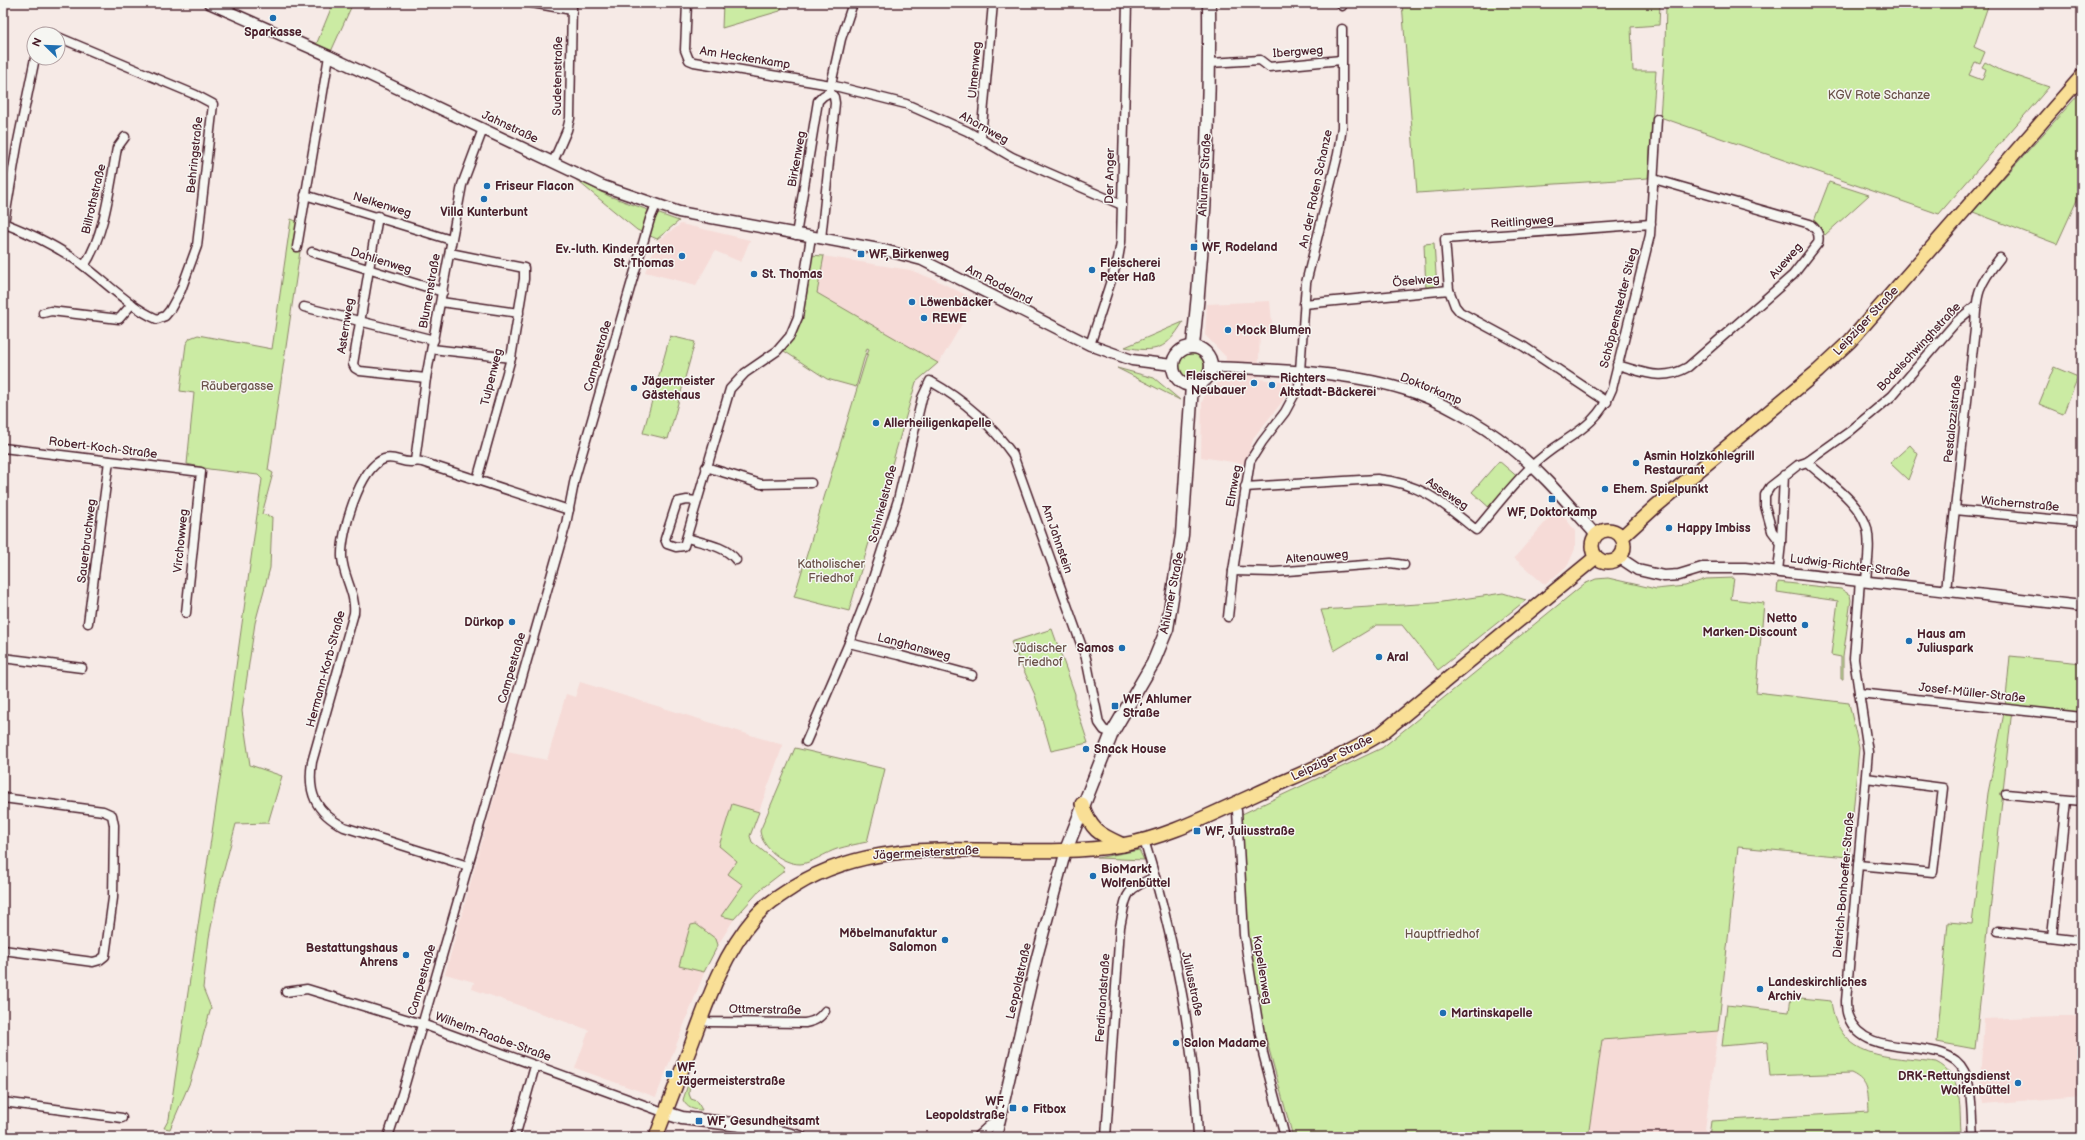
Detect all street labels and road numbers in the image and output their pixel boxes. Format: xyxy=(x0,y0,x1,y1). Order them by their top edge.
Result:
street label: Sudetenstraße xyxy=(550,36,566,116)
street label: Ulmenweg xyxy=(965,41,985,99)
street label: Am Heckenkamp xyxy=(699,43,791,73)
street label: Ibergweg xyxy=(1272,43,1324,61)
street label: Jahnstraße xyxy=(479,107,541,147)
street label: Ahornweg xyxy=(957,108,1011,148)
street label: Behringstraße xyxy=(184,116,206,194)
street label: An der Roten Schanze xyxy=(1296,128,1336,250)
street label: Birkenweg xyxy=(785,130,809,188)
street label: Ahlumer Straße xyxy=(1195,133,1215,217)
street label: Der Anger xyxy=(1102,147,1118,204)
street label: Billrothstraße xyxy=(79,162,109,236)
street label: Nelkenweg xyxy=(351,189,413,221)
street label: Reitlingweg xyxy=(1490,212,1554,232)
street label: Aueweg xyxy=(1766,240,1806,282)
street label: Dahlienweg xyxy=(349,245,414,277)
street label: Schöppenstedter Stieg xyxy=(1597,246,1641,370)
street label: Blumenstraße xyxy=(416,252,444,330)
street label: Am Rodeland xyxy=(963,262,1035,308)
street label: Öselweg xyxy=(1392,270,1440,291)
street label: Leipziger Straße xyxy=(1830,283,1902,359)
street label: Asternweg xyxy=(334,297,358,355)
street label: Bodelschwinghstraße xyxy=(1874,299,1964,395)
street label: Campestraße xyxy=(581,319,615,393)
street label: Tulpenweg xyxy=(478,347,506,407)
street label: Doktorkamp xyxy=(1398,370,1464,408)
street label: Pestalozzistraße xyxy=(1941,374,1965,464)
street label: Robert-Koch-Straße xyxy=(48,434,158,462)
street label: Schinkelstraße xyxy=(865,464,901,544)
street label: Elmweg xyxy=(1223,464,1245,508)
street label: Asseweg xyxy=(1423,474,1471,514)
street label: Wichernstraße xyxy=(1980,493,2060,515)
street label: Sauerbruchweg xyxy=(74,498,100,584)
street label: Am Jahnstein xyxy=(1038,502,1076,576)
street label: Virchowweg xyxy=(170,508,192,574)
street label: Altenauweg xyxy=(1285,547,1349,567)
street label: Ahlumer Straße xyxy=(1157,551,1187,635)
street label: Ludwig-Richter-Straße xyxy=(1789,551,1911,581)
street label: Hermann-Korb-Straße xyxy=(303,609,349,729)
street label: Langhansweg xyxy=(876,630,952,664)
street label: Campestraße xyxy=(495,631,529,705)
street label: Josef-Müller-Straße xyxy=(1918,680,2026,706)
street label: Leipziger Straße xyxy=(1289,732,1375,784)
street label: Dietrich-Bonhoeffer-Straße xyxy=(1830,811,1858,959)
street label: Jägermeisterstraße xyxy=(873,843,979,863)
street label: Kapellenweg xyxy=(1249,934,1275,1006)
street label: Leopoldstraße xyxy=(1003,941,1035,1021)
street label: Campestraße xyxy=(405,943,439,1017)
street label: Juliusstraße xyxy=(1178,950,1206,1018)
street label: Ferdinandstraße xyxy=(1092,953,1114,1043)
street label: Ottmerstraße xyxy=(729,1002,801,1018)
street label: Wilhelm-Raabe-Straße xyxy=(433,1009,553,1065)

